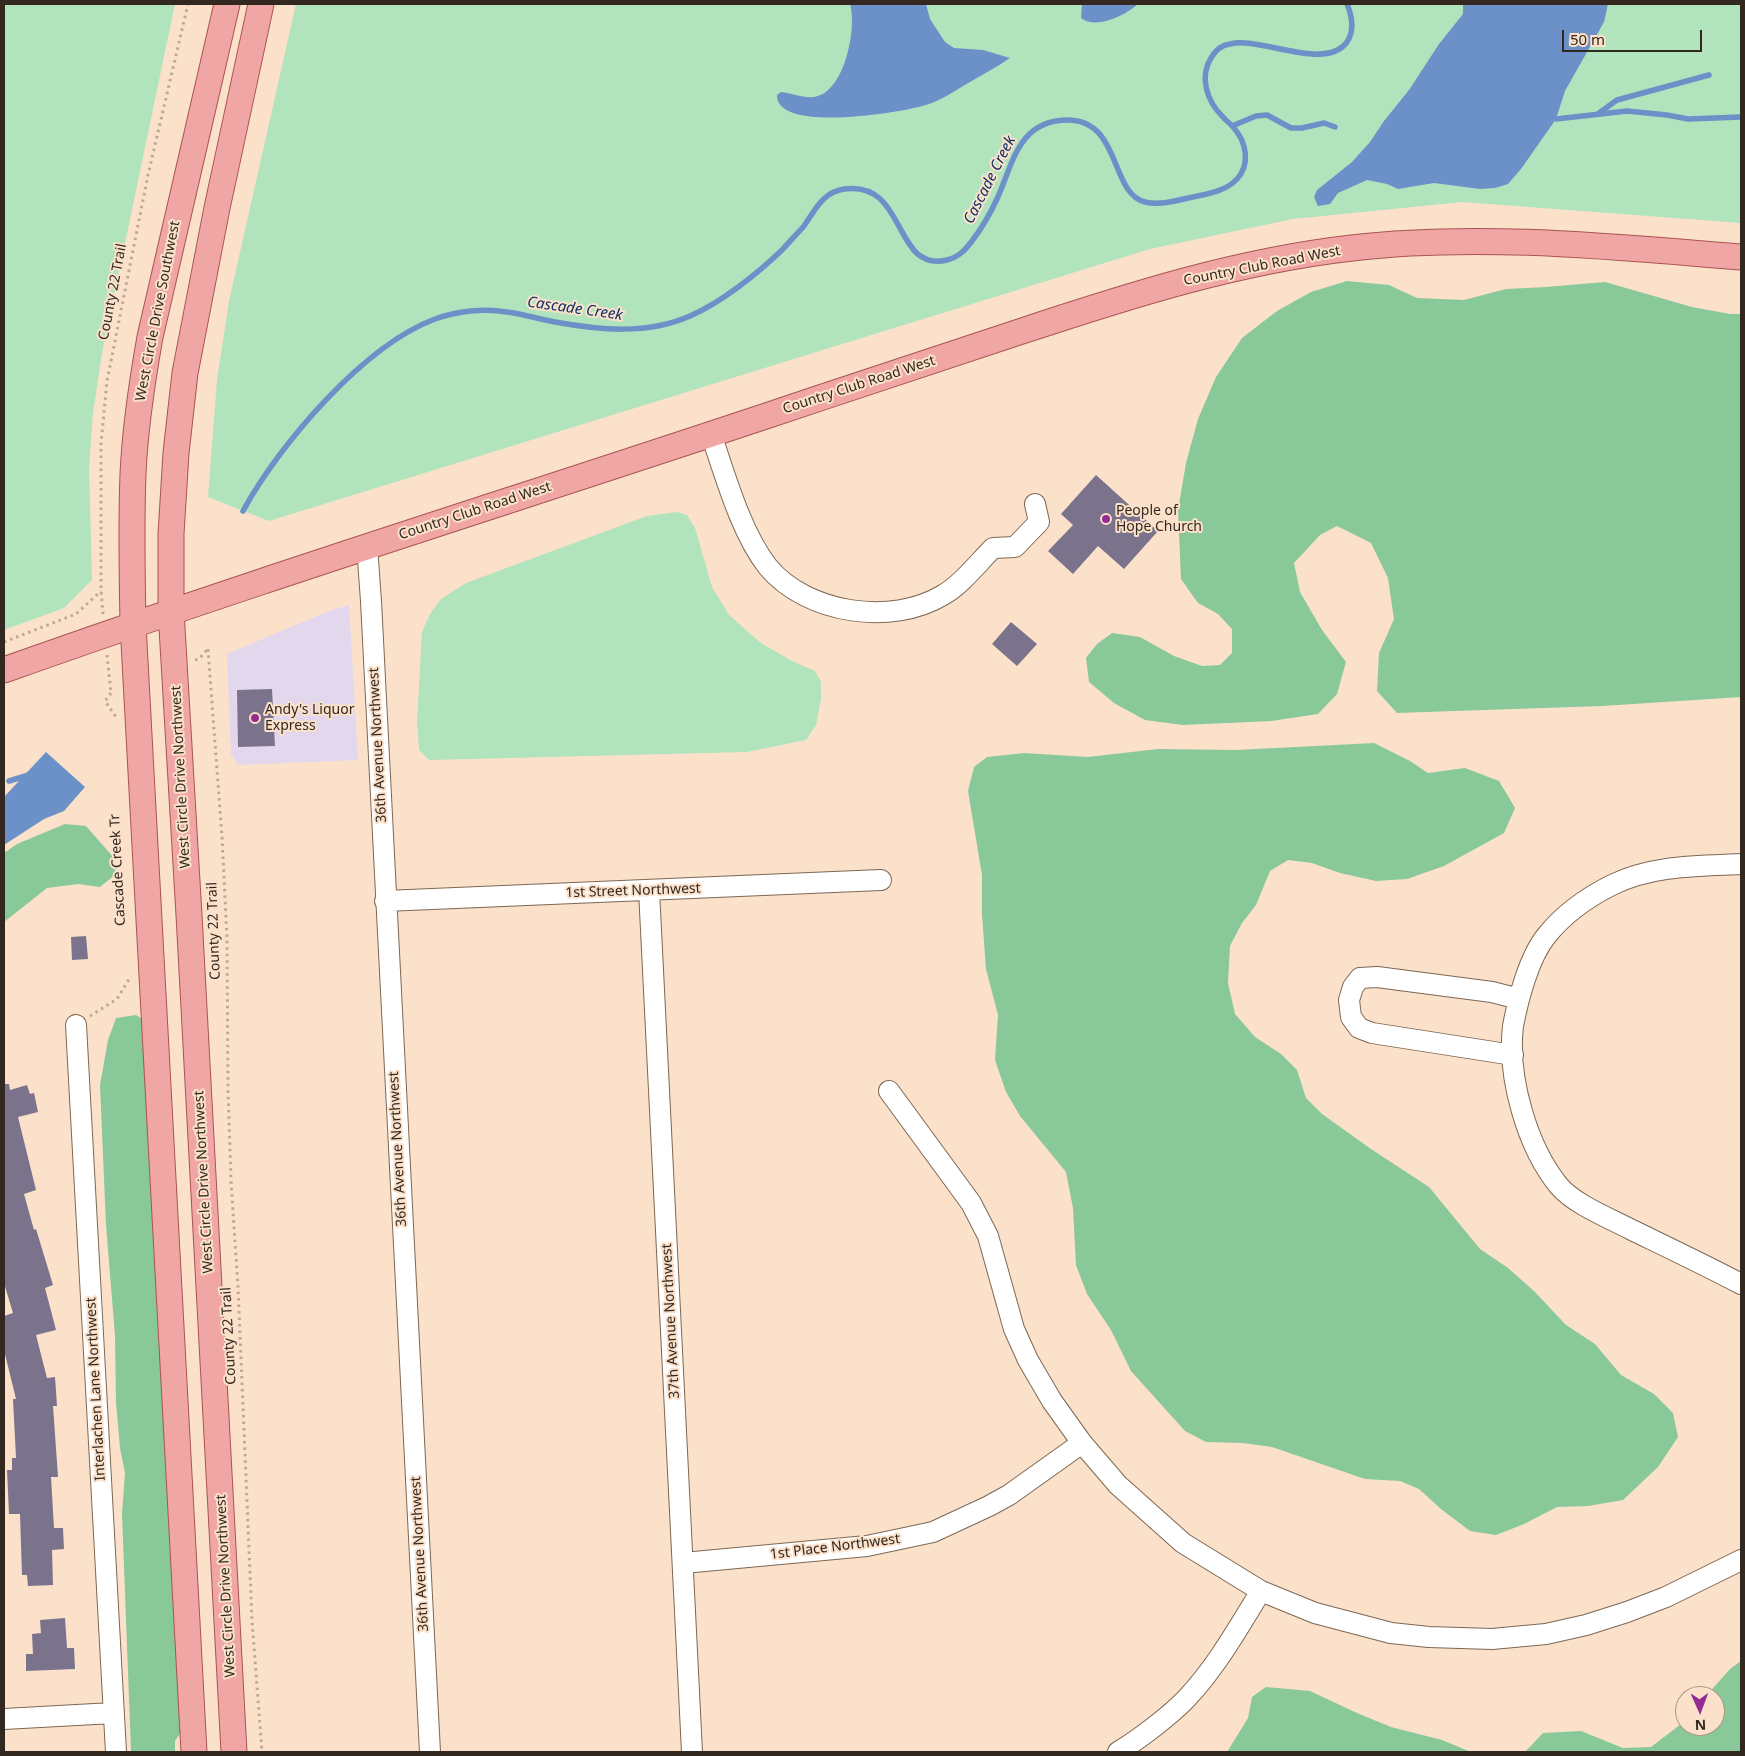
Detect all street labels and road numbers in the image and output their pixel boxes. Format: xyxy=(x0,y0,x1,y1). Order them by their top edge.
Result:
street label: West Circle Drive Southwest xyxy=(132,219,184,403)
street label: County 22 Trail xyxy=(95,242,131,342)
street label: Country Club Road West xyxy=(1182,243,1342,289)
street label: Country Club Road West xyxy=(781,352,937,418)
street label: Country Club Road West xyxy=(397,478,553,544)
street label: 36th Avenue Northwest xyxy=(366,667,390,823)
street label: West Circle Drive Northwest xyxy=(168,685,194,869)
street label: Cascade Creek Tr xyxy=(107,814,129,926)
street label: 1st Street Northwest xyxy=(565,880,701,902)
street label: County 22 Trail xyxy=(204,882,224,980)
street label: 36th Avenue Northwest xyxy=(386,1071,410,1227)
street label: West Circle Drive Northwest xyxy=(191,1090,217,1274)
street label: 37th Avenue Northwest xyxy=(659,1243,683,1399)
street label: County 22 Trail xyxy=(218,1287,240,1385)
street label: Interlachen Lane Northwest xyxy=(83,1297,109,1481)
street label: 36th Avenue Northwest xyxy=(408,1476,432,1632)
street label: West Circle Drive Northwest xyxy=(213,1494,239,1678)
street label: 1st Place Northwest xyxy=(769,1531,901,1563)

